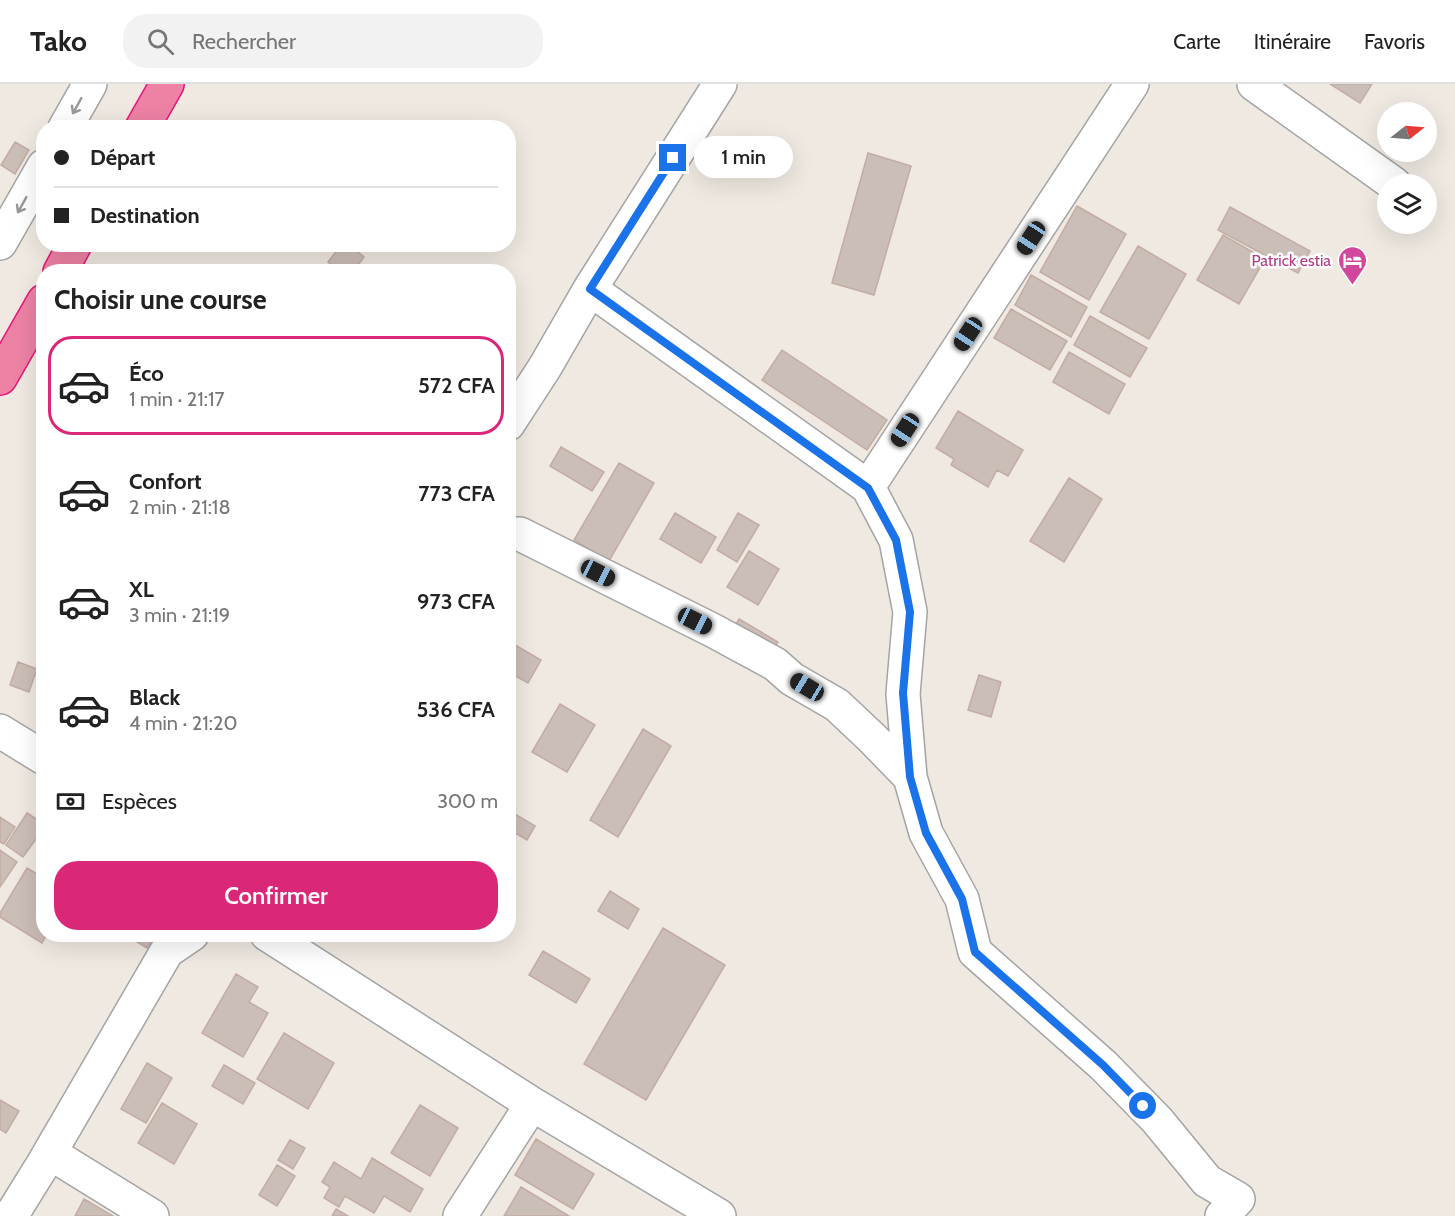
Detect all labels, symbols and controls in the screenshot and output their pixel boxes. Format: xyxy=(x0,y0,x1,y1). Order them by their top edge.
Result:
search box xyxy=(123,14,543,68)
text: Tako xyxy=(30,24,87,58)
icon: search xyxy=(144,25,177,58)
text: Rechercher xyxy=(192,28,296,55)
text: Carte xyxy=(1173,29,1221,54)
text: Itinéraire xyxy=(1254,29,1331,54)
text: Favoris xyxy=(1364,29,1425,54)
one-way arrow xyxy=(71,97,83,114)
north arrow xyxy=(1377,102,1437,162)
map controls xyxy=(1377,102,1437,234)
callout: 1 min xyxy=(694,137,793,179)
text: Départ xyxy=(90,144,155,171)
route end xyxy=(659,144,686,171)
text: 1 min xyxy=(721,145,766,169)
button: layers xyxy=(1377,174,1437,234)
one-way arrow xyxy=(16,195,27,213)
text: Destination xyxy=(90,202,200,229)
car xyxy=(1014,218,1048,258)
hotel icon: Patrick estia xyxy=(1336,244,1368,286)
place label: Patrick estia xyxy=(1251,251,1331,270)
text: Choisir une course xyxy=(54,283,267,316)
car xyxy=(951,314,985,354)
icon: car xyxy=(57,359,111,413)
text: Éco xyxy=(129,360,164,387)
text: 572 CFA xyxy=(418,372,495,399)
text: 1 min · 21:17 xyxy=(129,387,224,411)
car xyxy=(888,410,922,450)
icon: car xyxy=(57,467,111,521)
text: Confort xyxy=(129,468,202,495)
text: 773 CFA xyxy=(418,480,495,507)
text: 2 min · 21:18 xyxy=(129,495,231,519)
car xyxy=(578,557,618,589)
icon: car xyxy=(57,575,111,629)
text: XL xyxy=(129,576,154,603)
text: 973 CFA xyxy=(417,588,495,615)
text: 3 min · 21:19 xyxy=(129,603,230,627)
car xyxy=(675,605,715,637)
car xyxy=(787,670,827,704)
icon: car xyxy=(57,683,111,737)
text: Black xyxy=(129,684,180,711)
text: 536 CFA xyxy=(416,696,495,723)
text: 4 min · 21:20 xyxy=(129,711,237,735)
icon: cash xyxy=(54,785,87,818)
text: Espèces xyxy=(102,788,177,815)
text: 300 m xyxy=(437,789,498,813)
button: Confirmer xyxy=(54,861,498,930)
route start xyxy=(1129,1092,1156,1119)

